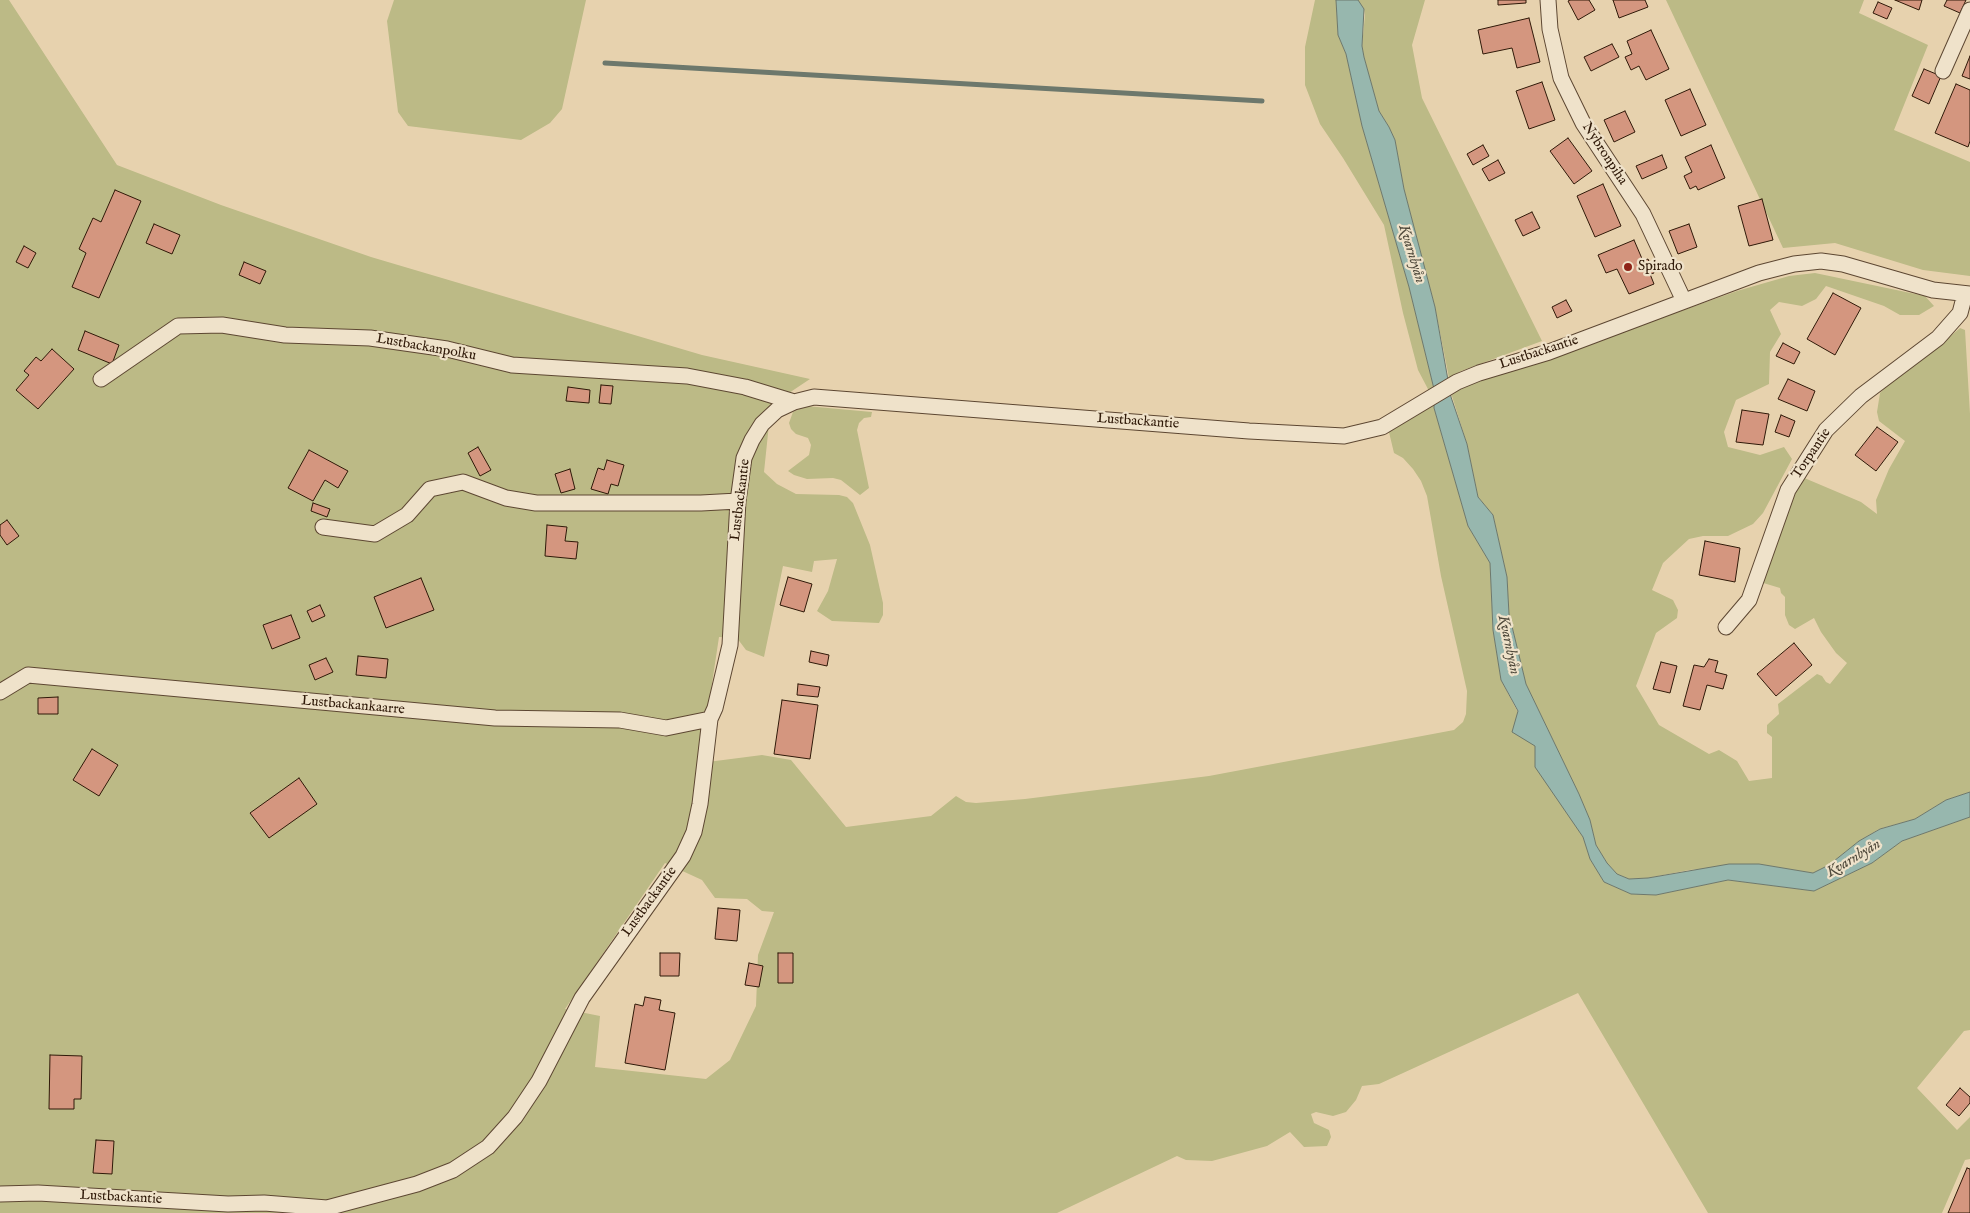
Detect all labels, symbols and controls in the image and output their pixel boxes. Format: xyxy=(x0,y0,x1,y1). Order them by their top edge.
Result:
street label: Nybronpiha xyxy=(1578,120,1630,188)
water label: Kvarnbyån xyxy=(1394,223,1428,285)
place label: Spirado xyxy=(1638,259,1683,275)
marker: Spirado xyxy=(1622,261,1634,273)
street label: Lustbackanpolku xyxy=(375,331,477,365)
street label: Lustbackantie xyxy=(1497,332,1581,374)
street label: Lustbackantie xyxy=(1096,411,1180,433)
street label: Torpantie xyxy=(1789,425,1835,483)
street label: Lustbackantie xyxy=(728,458,754,542)
water label: Kvarnbyån xyxy=(1493,614,1523,676)
street label: Lustbackankaarre xyxy=(301,693,405,719)
water label: Kvarnbyån xyxy=(1824,836,1884,882)
street label: Lustbackantie xyxy=(619,864,681,940)
street label: Lustbackantie xyxy=(79,1187,163,1209)

